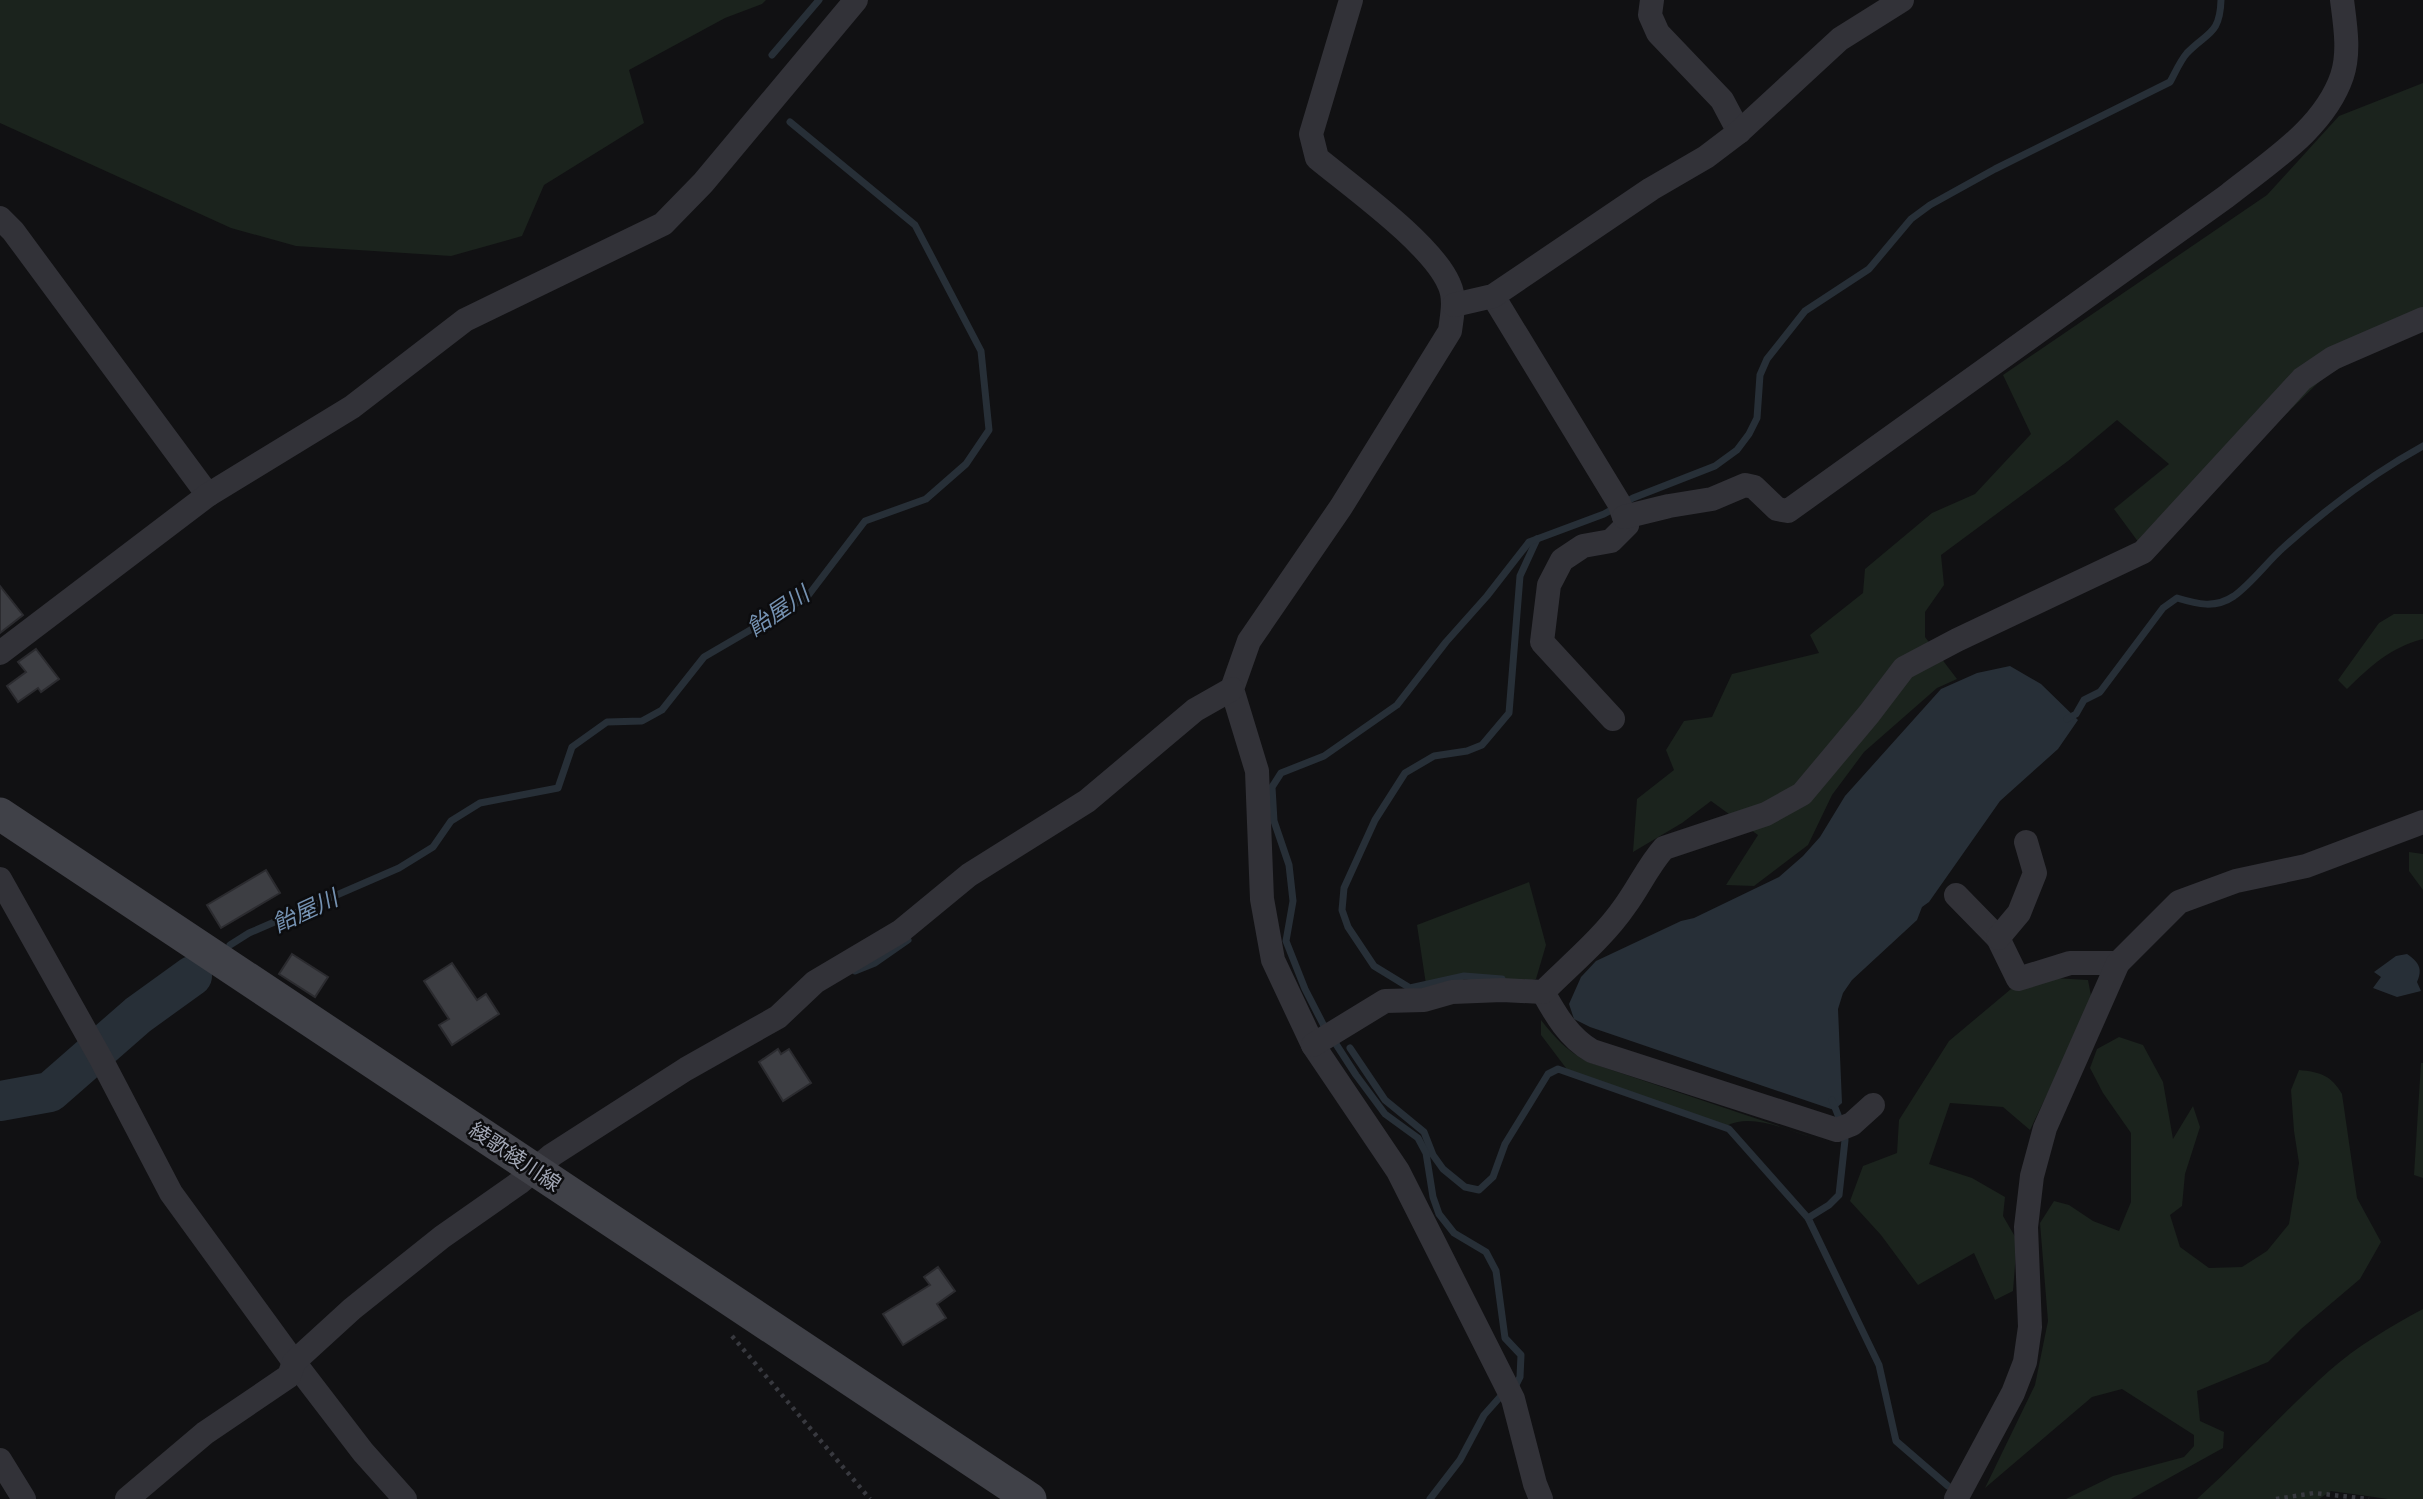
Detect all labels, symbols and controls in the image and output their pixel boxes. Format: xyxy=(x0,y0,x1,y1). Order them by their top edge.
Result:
water label: 飴屋川 xyxy=(742,579,816,641)
water label: 飴屋川 xyxy=(268,883,344,937)
street label: 綾歌綾川線 xyxy=(465,1118,565,1195)

